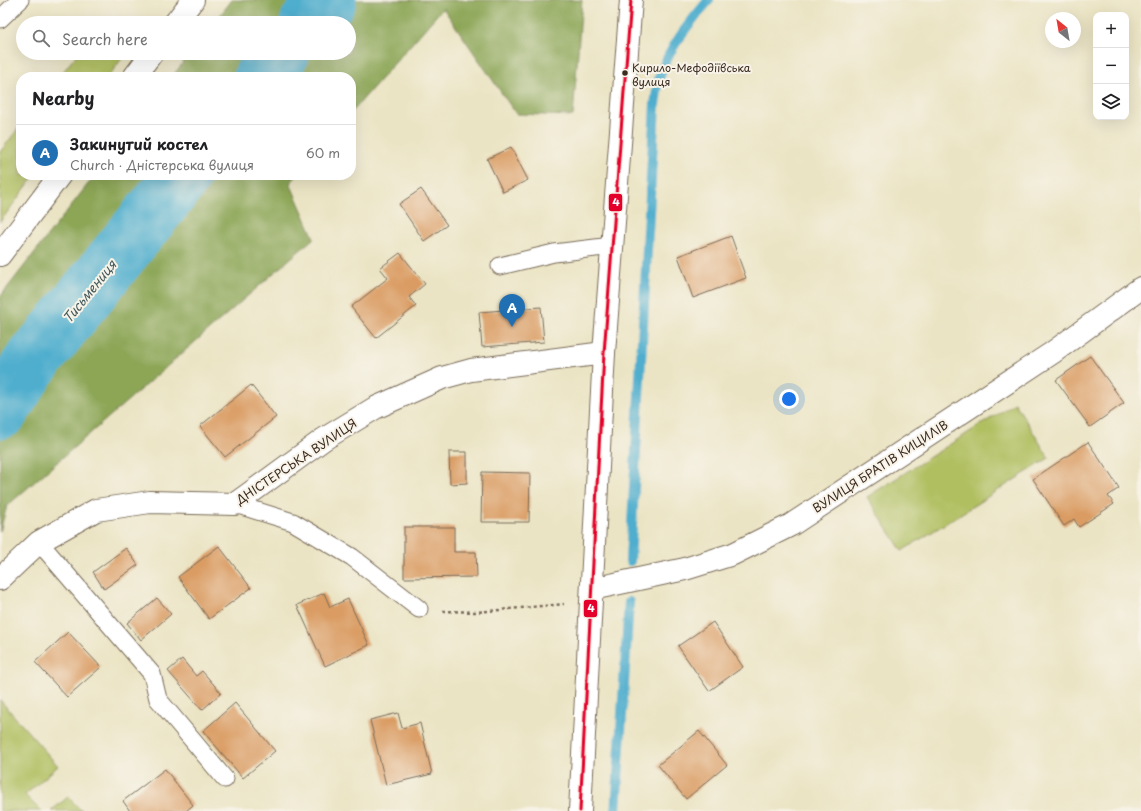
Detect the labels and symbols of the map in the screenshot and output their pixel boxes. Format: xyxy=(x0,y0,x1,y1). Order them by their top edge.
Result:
north arrow xyxy=(1045,12,1081,48)
place label: Кирило-Мефодіївська вулиця xyxy=(632,59,751,90)
marker: Кирило-Мефодіївська вулиця xyxy=(620,68,630,78)
line badge: 4 xyxy=(608,193,623,212)
text: 4 xyxy=(612,193,620,210)
water label: Тисьмениця xyxy=(58,255,121,326)
pin: A xyxy=(499,294,525,327)
your location xyxy=(779,389,799,409)
street label: ДНІСТЕРСЬКА ВУЛИЦЯ xyxy=(231,414,360,509)
street label: ВУЛИЦЯ БРАТІВ КИЦИЛІВ xyxy=(809,415,951,517)
line badge: 4 xyxy=(583,599,598,618)
text: 4 xyxy=(587,599,595,616)

